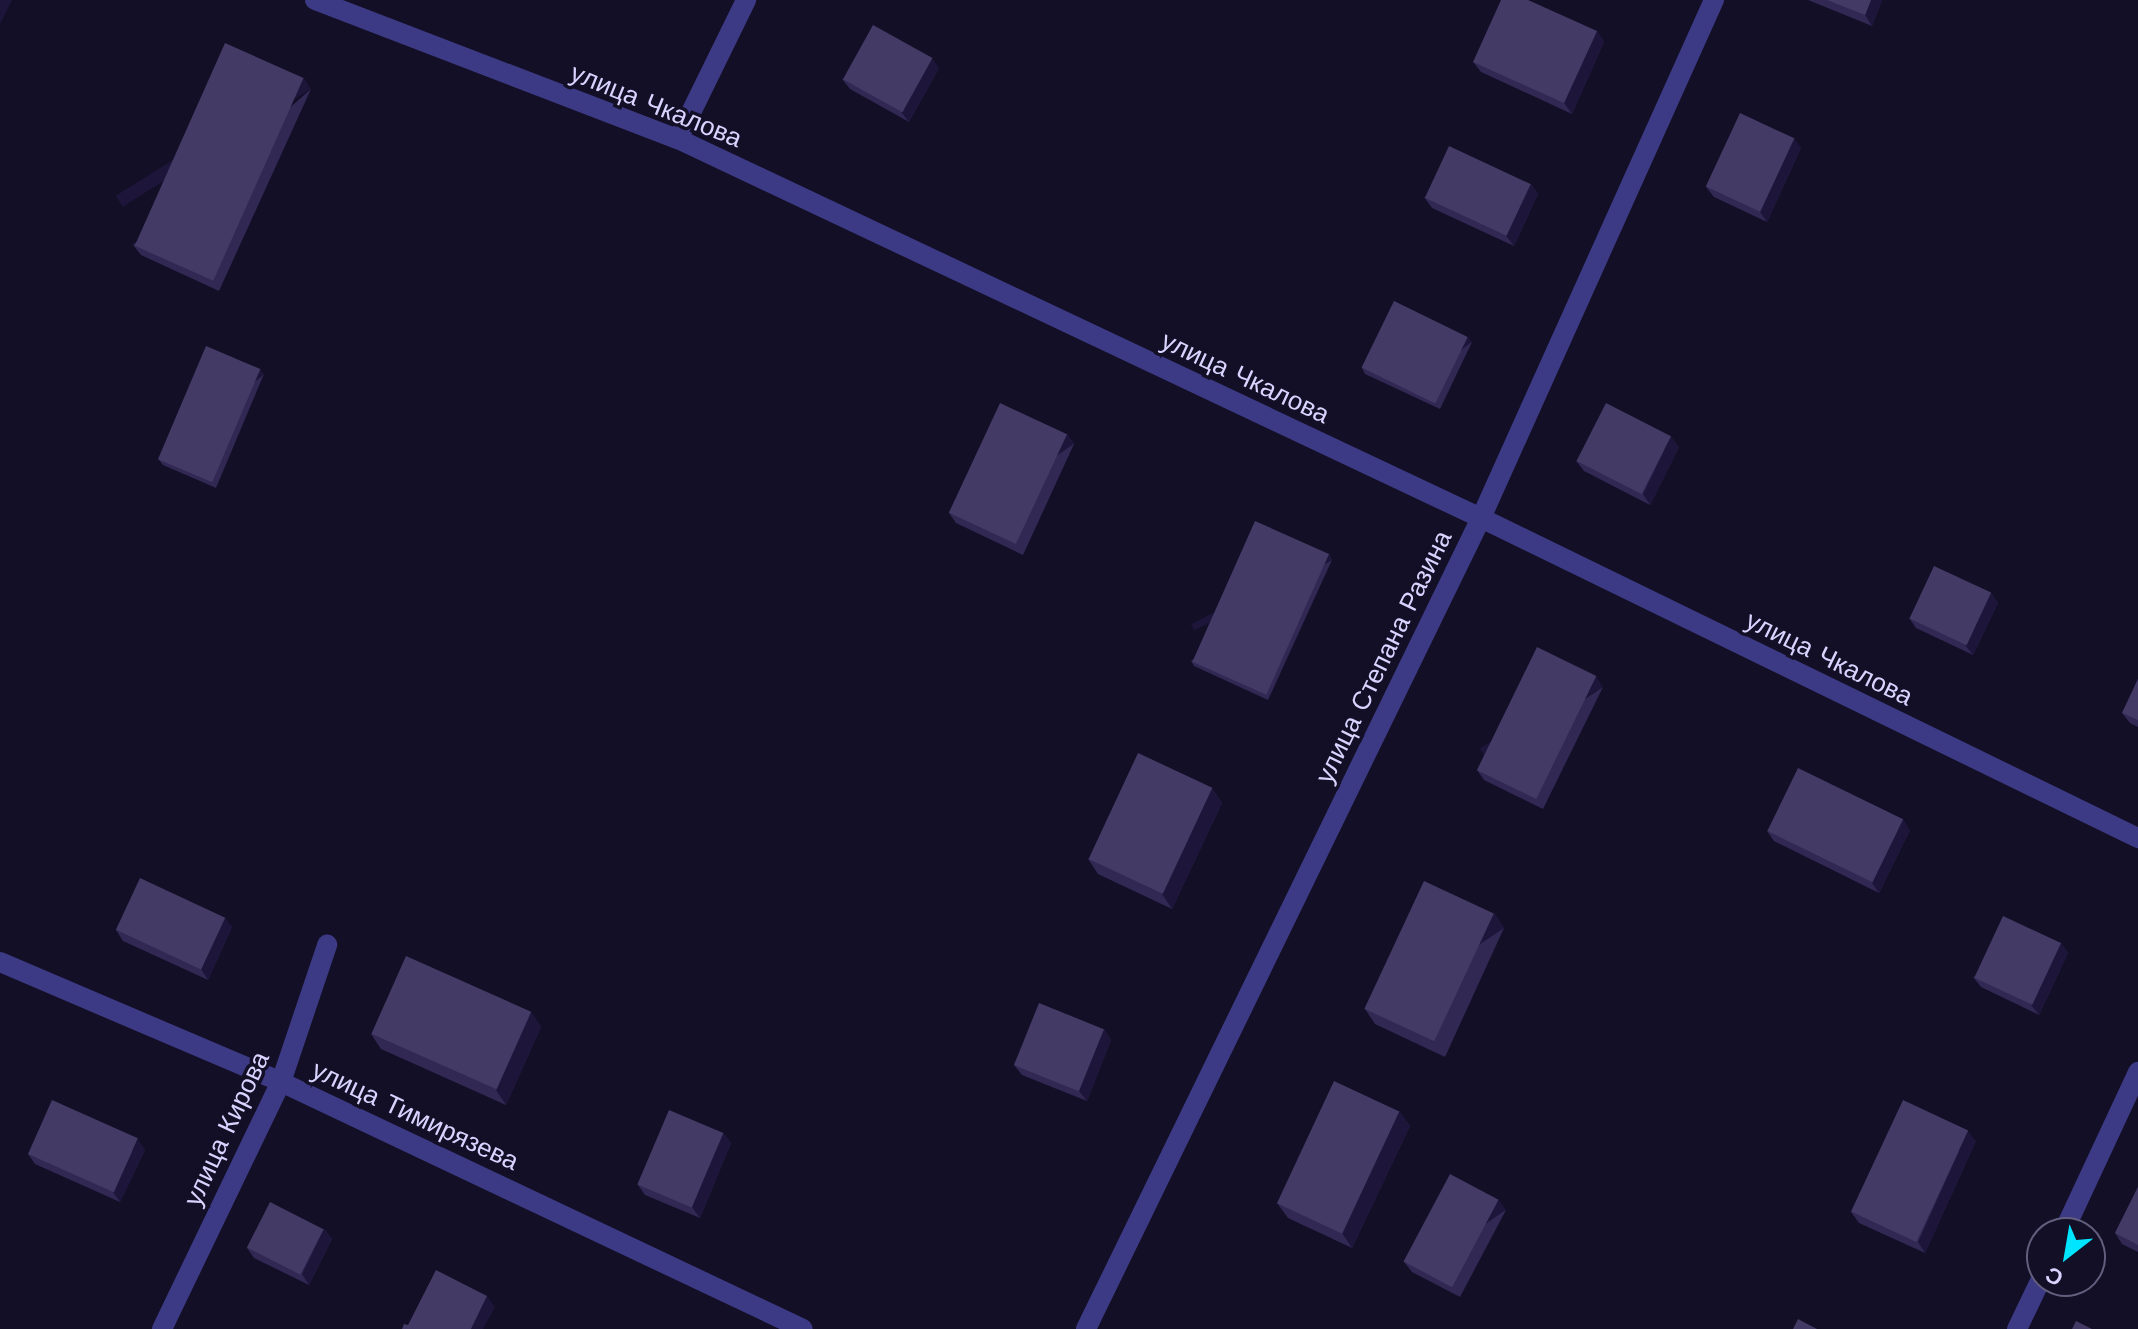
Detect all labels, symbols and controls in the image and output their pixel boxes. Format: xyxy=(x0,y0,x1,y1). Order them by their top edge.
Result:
street label: улица Чкалова xyxy=(566,57,746,155)
street label: улица Чкалова xyxy=(1156,325,1334,431)
street label: улица Степана Разина xyxy=(1309,526,1459,788)
street label: улица Чкалова xyxy=(1740,605,1918,713)
street label: улица Кирова xyxy=(178,1047,276,1211)
street label: улица Тимирязева xyxy=(307,1054,523,1178)
north arrow xyxy=(2026,1217,2106,1297)
text: С xyxy=(2041,1261,2068,1291)

